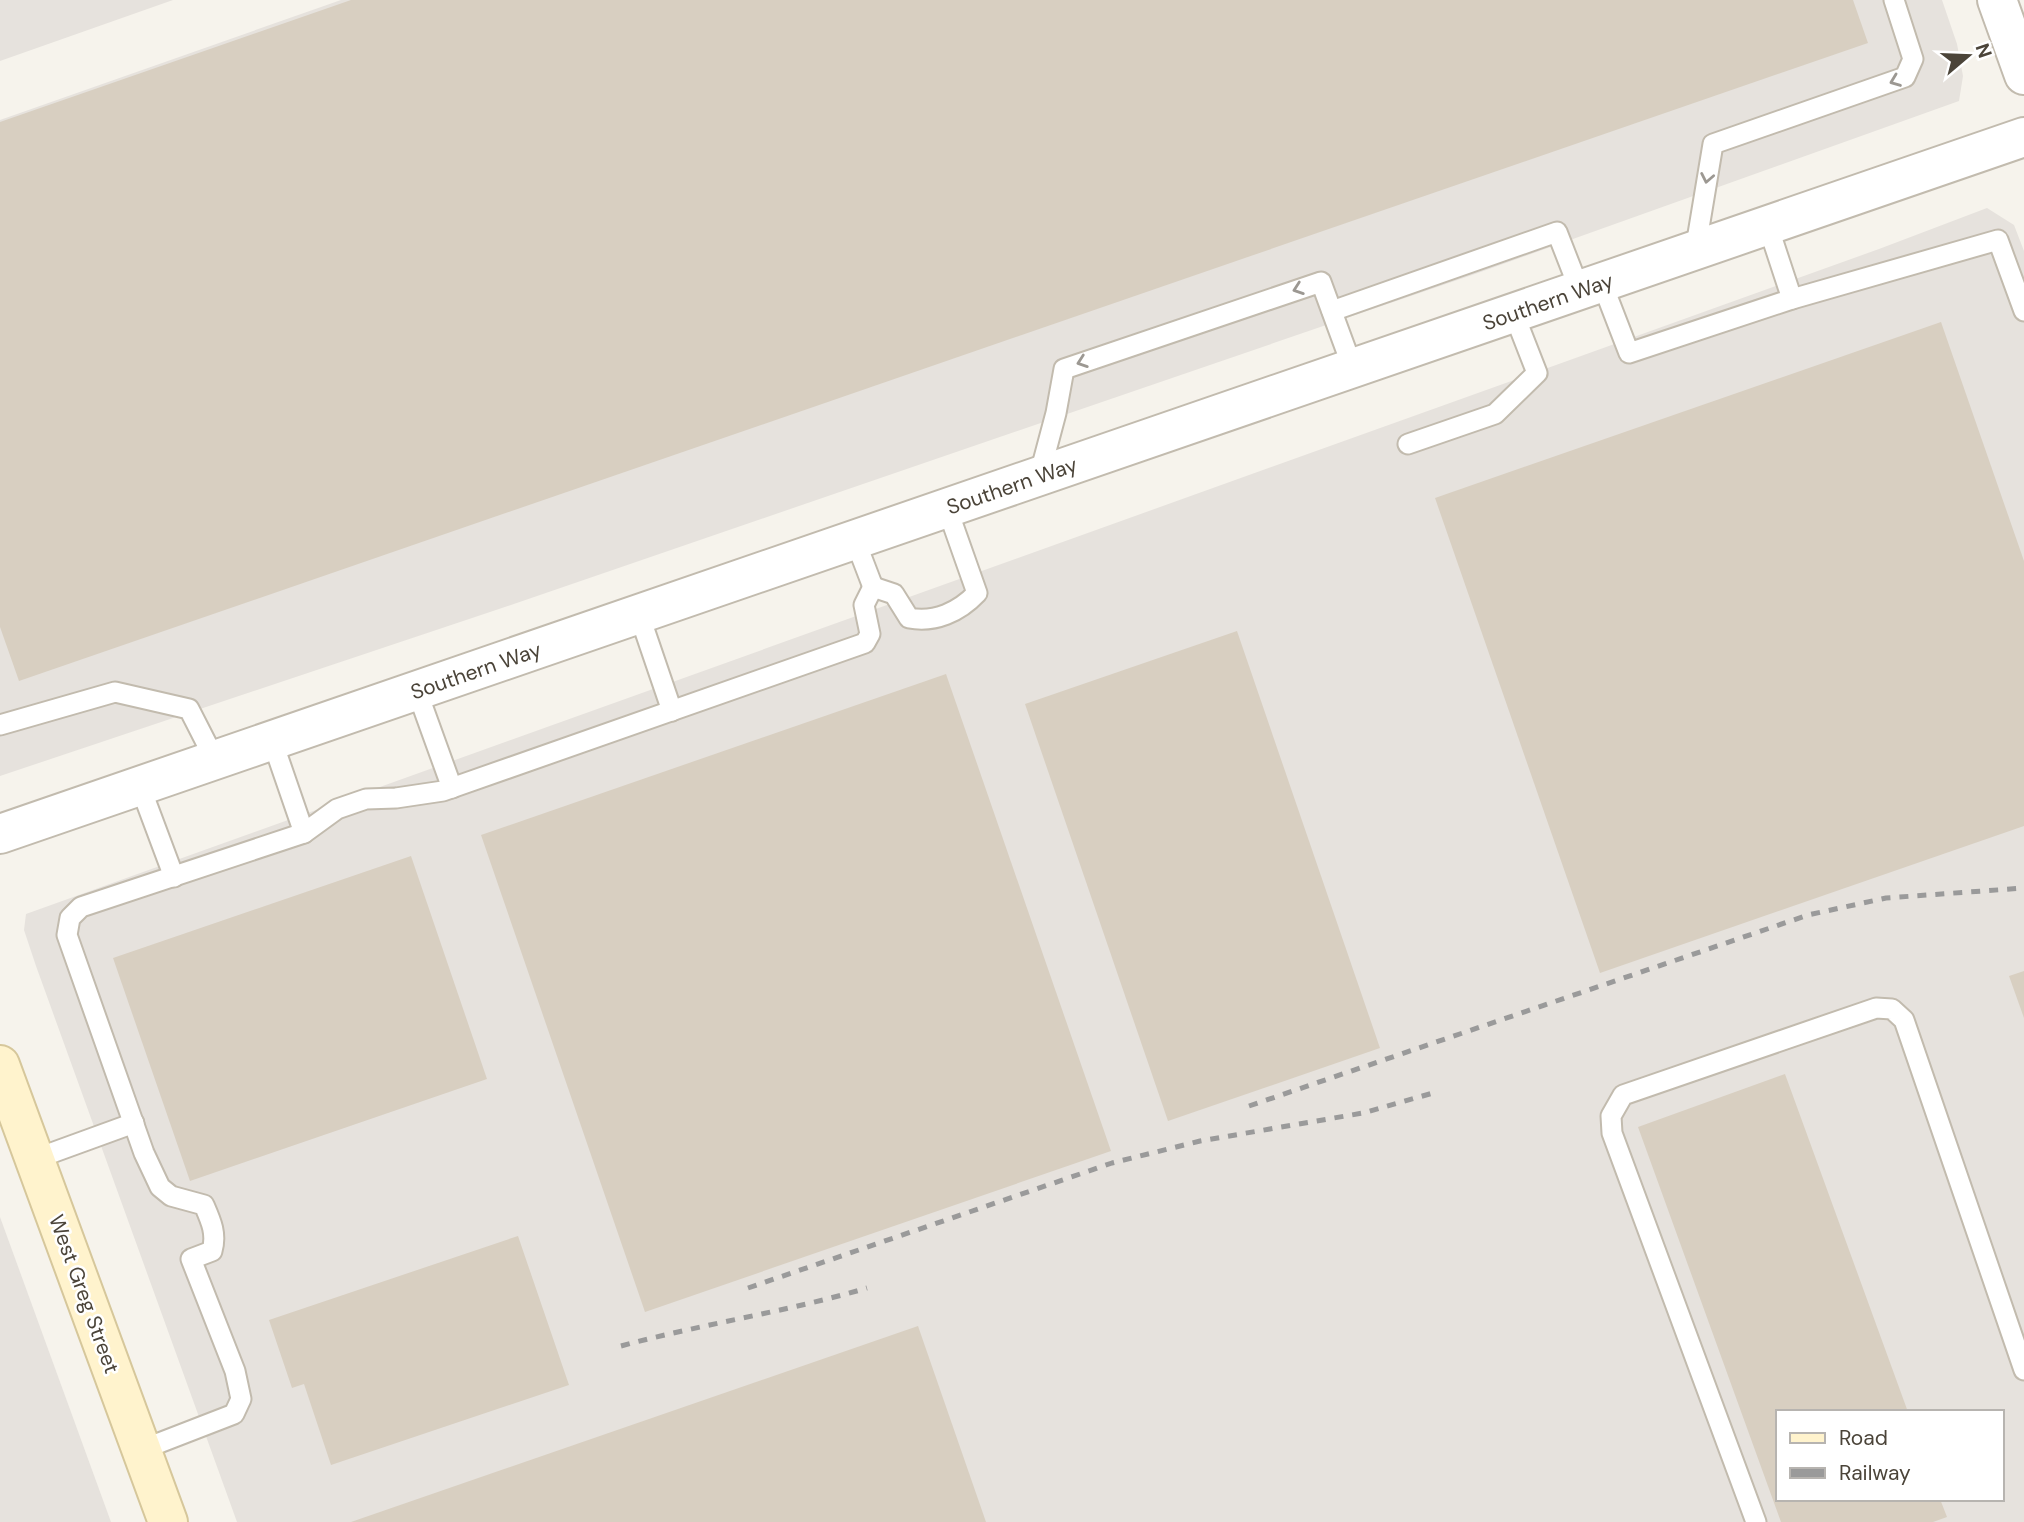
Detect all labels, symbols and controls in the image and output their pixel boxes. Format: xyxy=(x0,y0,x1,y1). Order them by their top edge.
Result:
north arrow xyxy=(1933,21,2003,91)
text: N xyxy=(1970,40,1998,61)
one-way arrow xyxy=(1889,72,1901,86)
one-way arrow xyxy=(1701,172,1716,184)
street label: Southern Way xyxy=(1479,266,1617,337)
one-way arrow xyxy=(1292,281,1304,295)
one-way arrow xyxy=(1077,354,1089,368)
street label: Southern Way xyxy=(943,450,1081,521)
street label: Southern Way xyxy=(407,635,545,706)
street label: West Greg Street xyxy=(42,1211,126,1377)
legend xyxy=(1776,1410,2003,1501)
text: Road xyxy=(1839,1424,1888,1452)
text: Railway xyxy=(1839,1459,1911,1487)

